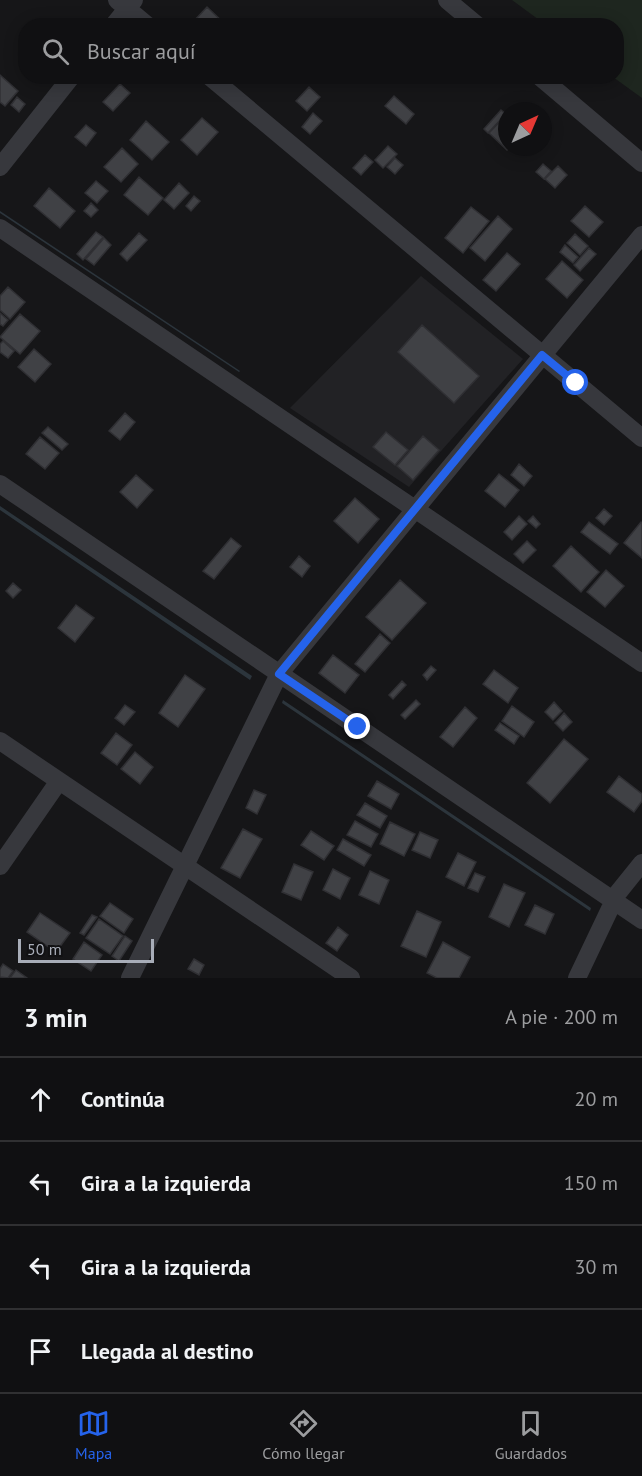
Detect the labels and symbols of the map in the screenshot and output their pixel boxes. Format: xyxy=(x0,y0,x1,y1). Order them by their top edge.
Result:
north arrow xyxy=(498,102,552,156)
route start xyxy=(562,369,588,395)
route end xyxy=(344,713,370,739)
scale bar xyxy=(18,936,154,964)

